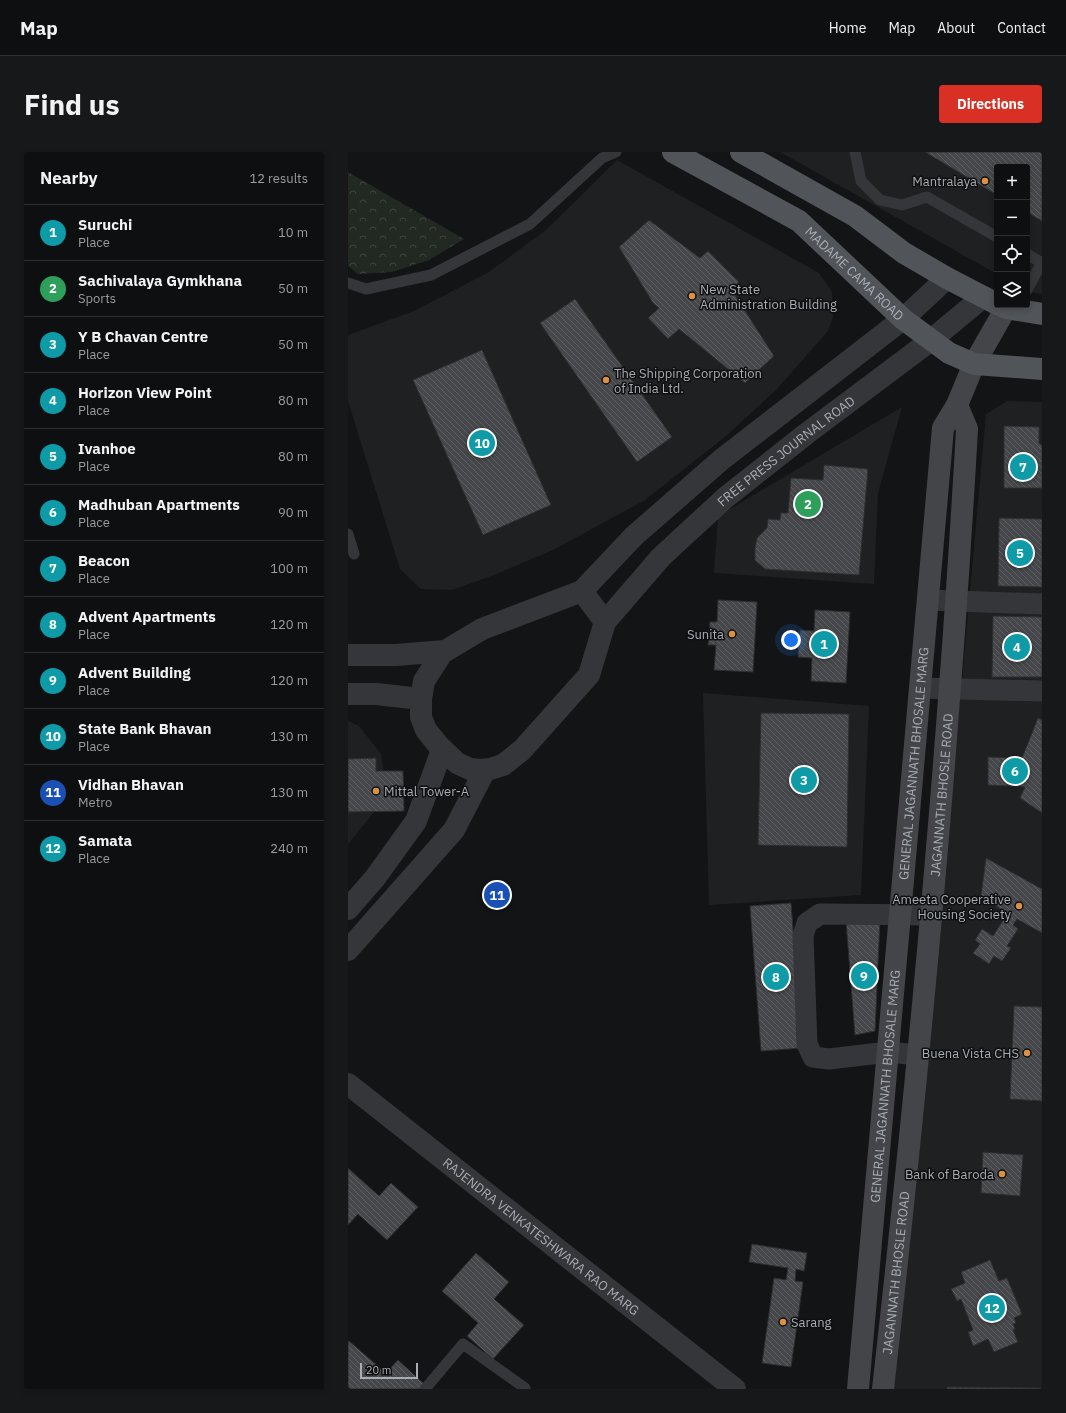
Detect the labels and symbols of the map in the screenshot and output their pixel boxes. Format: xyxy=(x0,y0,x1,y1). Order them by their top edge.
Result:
place label: Mantralaya xyxy=(912,173,977,190)
marker: Mantralaya xyxy=(980,176,990,186)
street label: MADAME CAMA ROAD xyxy=(801,223,907,324)
place label: New State Administration Building xyxy=(700,281,837,313)
marker: New State Administration Building xyxy=(687,291,697,301)
place label: The Shipping Corporation of India Ltd. xyxy=(614,365,762,397)
marker: The Shipping Corporation of India Ltd. xyxy=(601,375,611,385)
street label: FREE PRESS JOURNAL ROAD xyxy=(714,392,858,510)
pin: 10 xyxy=(469,428,495,458)
pin: 7 xyxy=(1010,452,1036,482)
pin: 2 xyxy=(795,489,821,519)
pin: 5 xyxy=(1007,538,1033,568)
place label: Sunita xyxy=(687,626,724,643)
marker: Sunita xyxy=(727,629,737,639)
pin: 1 xyxy=(811,629,837,659)
your location xyxy=(781,630,801,650)
pin: 4 xyxy=(1004,632,1030,662)
street label: GENERAL JAGANNATH BHOSALE MARG xyxy=(895,646,933,881)
street label: JAGANNATH BHOSLE ROAD xyxy=(927,713,957,877)
pin: 6 xyxy=(1002,756,1028,786)
pin: 3 xyxy=(791,765,817,795)
place label: Mittal Tower-A xyxy=(384,783,470,800)
marker: Mittal Tower-A xyxy=(371,786,381,796)
pin: 11 xyxy=(484,880,510,910)
place label: Ameeta Cooperative Housing Society xyxy=(892,891,1012,923)
marker: Ameeta Cooperative Housing Society xyxy=(1014,901,1024,911)
pin: 9 xyxy=(851,961,877,991)
pin: 8 xyxy=(763,962,789,992)
street label: GENERAL JAGANNATH BHOSALE MARG xyxy=(867,969,904,1203)
place label: Buena Vista CHS xyxy=(922,1045,1019,1062)
marker: Buena Vista CHS xyxy=(1022,1048,1032,1058)
street label: RAJENDRA VENKATESHWARA RAO MARG xyxy=(439,1154,643,1319)
place label: Bank of Baroda xyxy=(905,1166,994,1183)
marker: Bank of Baroda xyxy=(997,1169,1007,1179)
street label: JAGANNATH BHOSLE ROAD xyxy=(879,1190,913,1355)
pin: 12 xyxy=(979,1293,1005,1323)
place label: Sarang xyxy=(791,1314,832,1331)
marker: Sarang xyxy=(778,1317,788,1327)
scale bar xyxy=(360,1361,418,1380)

